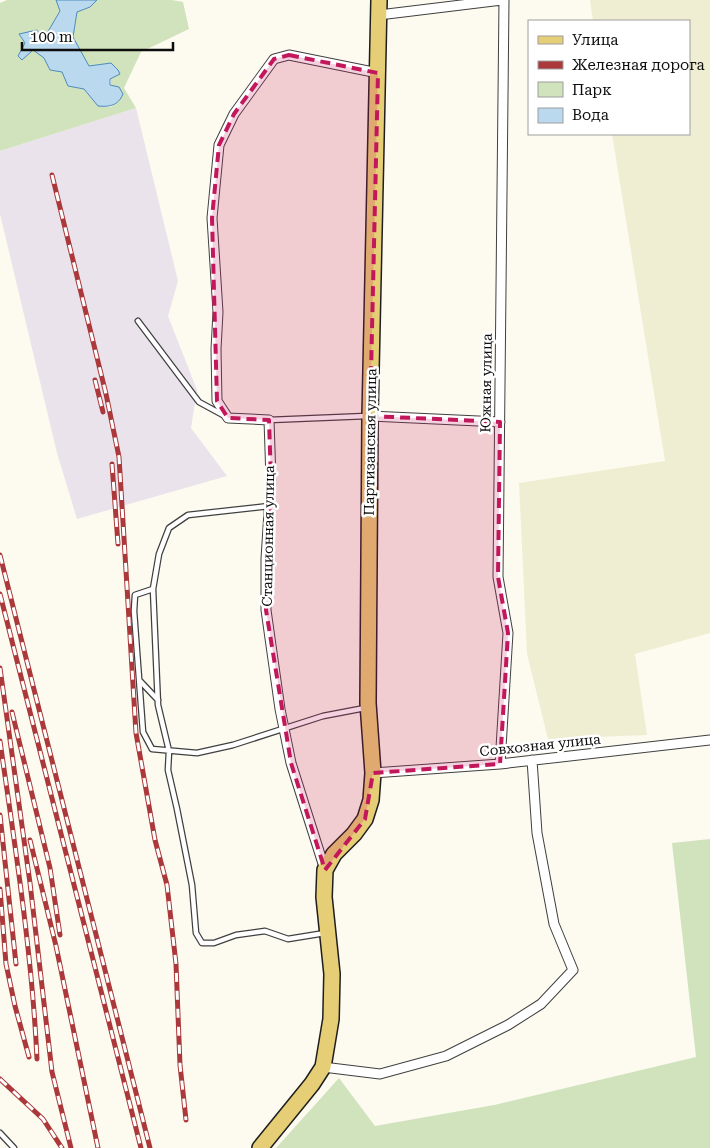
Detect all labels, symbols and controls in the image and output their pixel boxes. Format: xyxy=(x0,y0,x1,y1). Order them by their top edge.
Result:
scale bar xyxy=(22,20,174,52)
legend xyxy=(528,20,690,135)
text: 100 m xyxy=(30,28,73,46)
text: Улица xyxy=(572,31,618,49)
text: Железная дорога xyxy=(572,56,705,74)
text: Парк xyxy=(572,81,612,99)
text: Вода xyxy=(572,106,609,124)
street label: Южная улица xyxy=(477,333,495,433)
street label: Партизанская улица xyxy=(361,368,379,516)
street label: Станционная улица xyxy=(259,465,277,607)
street label: Совхозная улица xyxy=(479,731,602,759)

